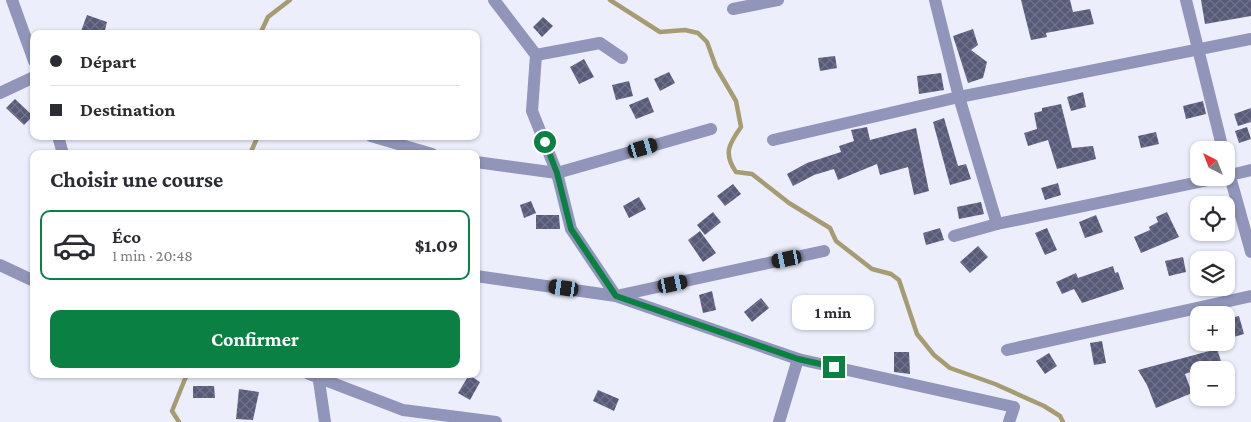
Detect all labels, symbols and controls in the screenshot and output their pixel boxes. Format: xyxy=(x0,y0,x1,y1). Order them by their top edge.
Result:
text: Départ xyxy=(80,51,136,72)
text: Destination xyxy=(80,99,175,120)
route start xyxy=(534,131,556,153)
car xyxy=(626,137,659,159)
north arrow xyxy=(1190,141,1235,186)
map controls xyxy=(1190,141,1235,406)
text: Choisir une course xyxy=(50,167,223,192)
button: locate xyxy=(1190,196,1235,241)
icon: car xyxy=(52,223,97,268)
text: Éco xyxy=(112,226,141,247)
text: $1.09 xyxy=(415,235,458,256)
text: 1 min · 20:48 xyxy=(112,247,193,264)
car xyxy=(770,249,803,269)
button: layers xyxy=(1190,251,1235,296)
car xyxy=(656,274,689,294)
car xyxy=(548,278,579,298)
callout: 1 min xyxy=(793,294,875,330)
text: 1 min xyxy=(815,304,851,321)
button: + xyxy=(1190,306,1235,351)
button: Confirmer xyxy=(50,310,460,368)
route end xyxy=(823,356,845,378)
button: − xyxy=(1190,361,1235,406)

